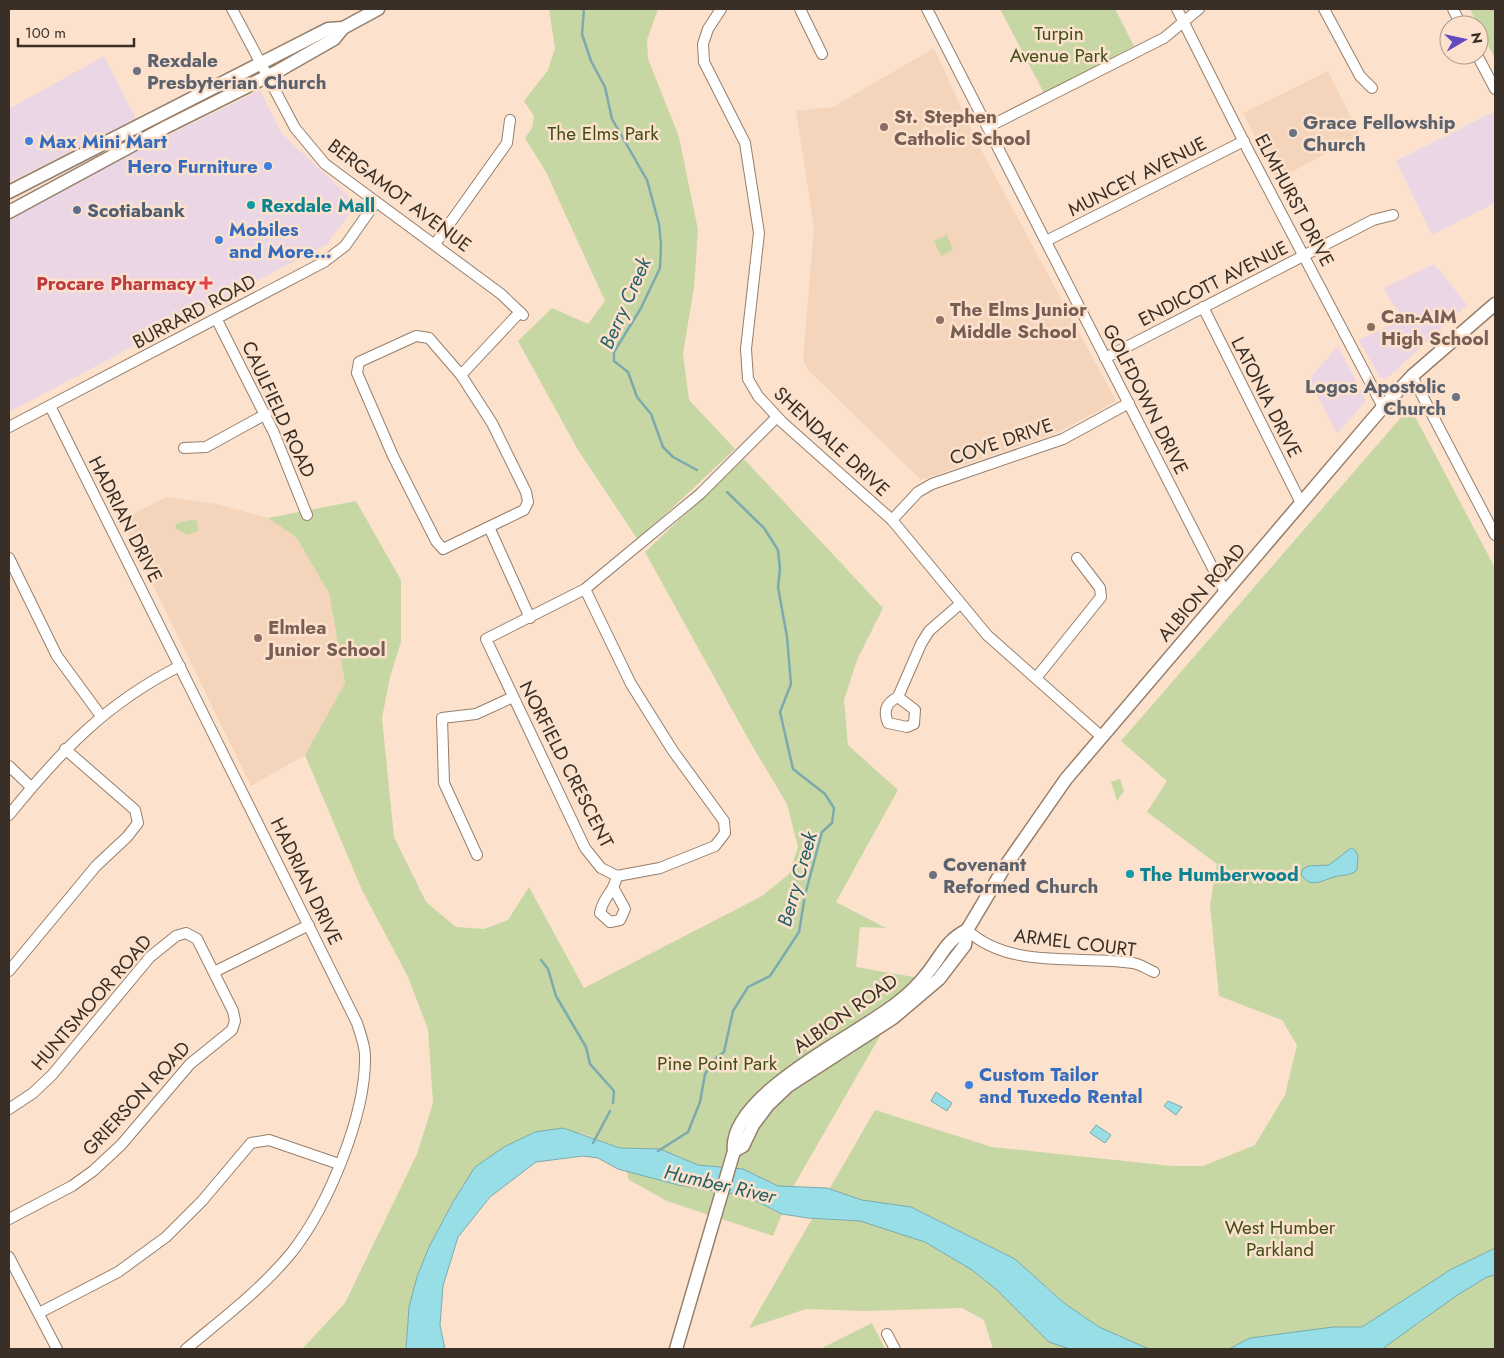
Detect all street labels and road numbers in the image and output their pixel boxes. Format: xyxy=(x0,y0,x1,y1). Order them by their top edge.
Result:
street label: ELMHURST DRIVE xyxy=(1248,129,1341,271)
street label: MUNCEY AVENUE xyxy=(1063,130,1211,223)
street label: BERGAMOT AVENUE xyxy=(322,132,477,258)
street label: ENDICOTT AVENUE xyxy=(1134,234,1293,333)
street label: BURRARD ROAD xyxy=(128,268,261,355)
street label: GOLFDOWN DRIVE xyxy=(1096,319,1195,479)
street label: LATONIA DRIVE xyxy=(1225,332,1309,462)
street label: CAULFIELD ROAD xyxy=(235,336,322,482)
street label: SHENDALE DRIVE xyxy=(768,380,896,502)
street label: COVE DRIVE xyxy=(946,411,1056,472)
street label: HADRIAN DRIVE xyxy=(82,451,169,587)
street label: ALBION ROAD xyxy=(1151,537,1252,647)
street label: NORFIELD CRESCENT xyxy=(513,676,620,852)
street label: HADRIAN DRIVE xyxy=(264,813,349,949)
street label: ARMEL COURT xyxy=(1012,922,1138,963)
street label: HUNTSMOOR ROAD xyxy=(25,929,158,1076)
street label: ALBION ROAD xyxy=(787,967,903,1060)
street label: GRIERSON ROAD xyxy=(76,1035,197,1161)

